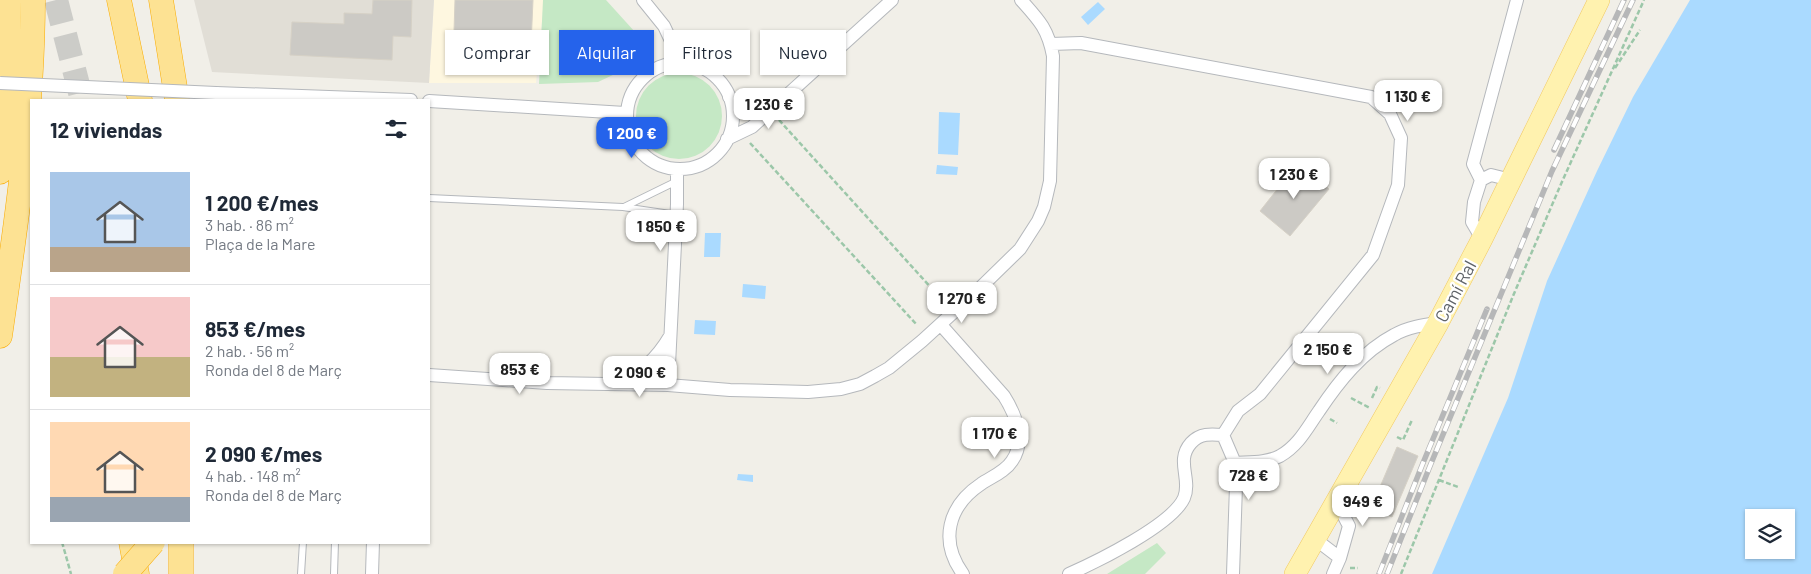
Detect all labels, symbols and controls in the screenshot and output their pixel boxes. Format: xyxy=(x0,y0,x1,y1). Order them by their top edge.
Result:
chip: Comprar xyxy=(445,30,549,75)
chip: Alquilar xyxy=(559,30,654,75)
chip: Filtros xyxy=(664,30,750,75)
chip: Nuevo xyxy=(760,30,846,75)
pin: 1 130 € xyxy=(1362,80,1454,122)
text: 1 130 € xyxy=(1385,86,1431,105)
pin: 1 230 € xyxy=(723,88,815,130)
text: 1 230 € xyxy=(745,94,793,113)
icon: filters xyxy=(382,115,410,143)
pin: 1 200 € xyxy=(586,116,678,159)
text: 12 viviendas xyxy=(50,117,162,142)
text: 1 200 € xyxy=(607,123,657,142)
pin: 1 230 € xyxy=(1248,158,1340,200)
text: 1 230 € xyxy=(1270,164,1318,183)
text: 1 200 €/mes xyxy=(205,190,319,215)
icon: home xyxy=(90,192,150,252)
pin: 1 850 € xyxy=(615,210,707,252)
text: 3 hab. · 86 m² xyxy=(205,215,294,234)
text: 1 850 € xyxy=(637,216,685,235)
text: Plaça de la Mare xyxy=(205,234,315,253)
street label: Camí Ral xyxy=(1430,256,1480,326)
pin: 1 270 € xyxy=(916,282,1008,324)
text: 1 270 € xyxy=(938,288,986,307)
text: 853 €/mes xyxy=(205,316,305,341)
icon: home xyxy=(90,317,150,377)
pin: 2 150 € xyxy=(1282,332,1374,375)
text: 2 150 € xyxy=(1304,339,1352,358)
text: 2 hab. · 56 m² xyxy=(205,341,294,360)
pin: 853 € xyxy=(485,352,555,395)
pin: 2 090 € xyxy=(594,356,686,398)
text: 853 € xyxy=(500,359,540,378)
text: Ronda del 8 de Març xyxy=(205,360,342,379)
text: 2 090 € xyxy=(614,362,666,381)
pin: 1 170 € xyxy=(949,416,1041,459)
text: 1 170 € xyxy=(973,423,1017,442)
text: 2 090 €/mes xyxy=(205,441,322,466)
icon: home xyxy=(90,442,150,502)
pin: 728 € xyxy=(1214,458,1284,501)
text: 728 € xyxy=(1230,465,1268,484)
text: 4 hab. · 148 m² xyxy=(205,466,301,485)
pin: 949 € xyxy=(1328,484,1398,527)
text: Ronda del 8 de Març xyxy=(205,485,342,504)
text: 949 € xyxy=(1343,491,1383,510)
map controls xyxy=(1745,509,1795,559)
button: layers xyxy=(1745,509,1795,559)

